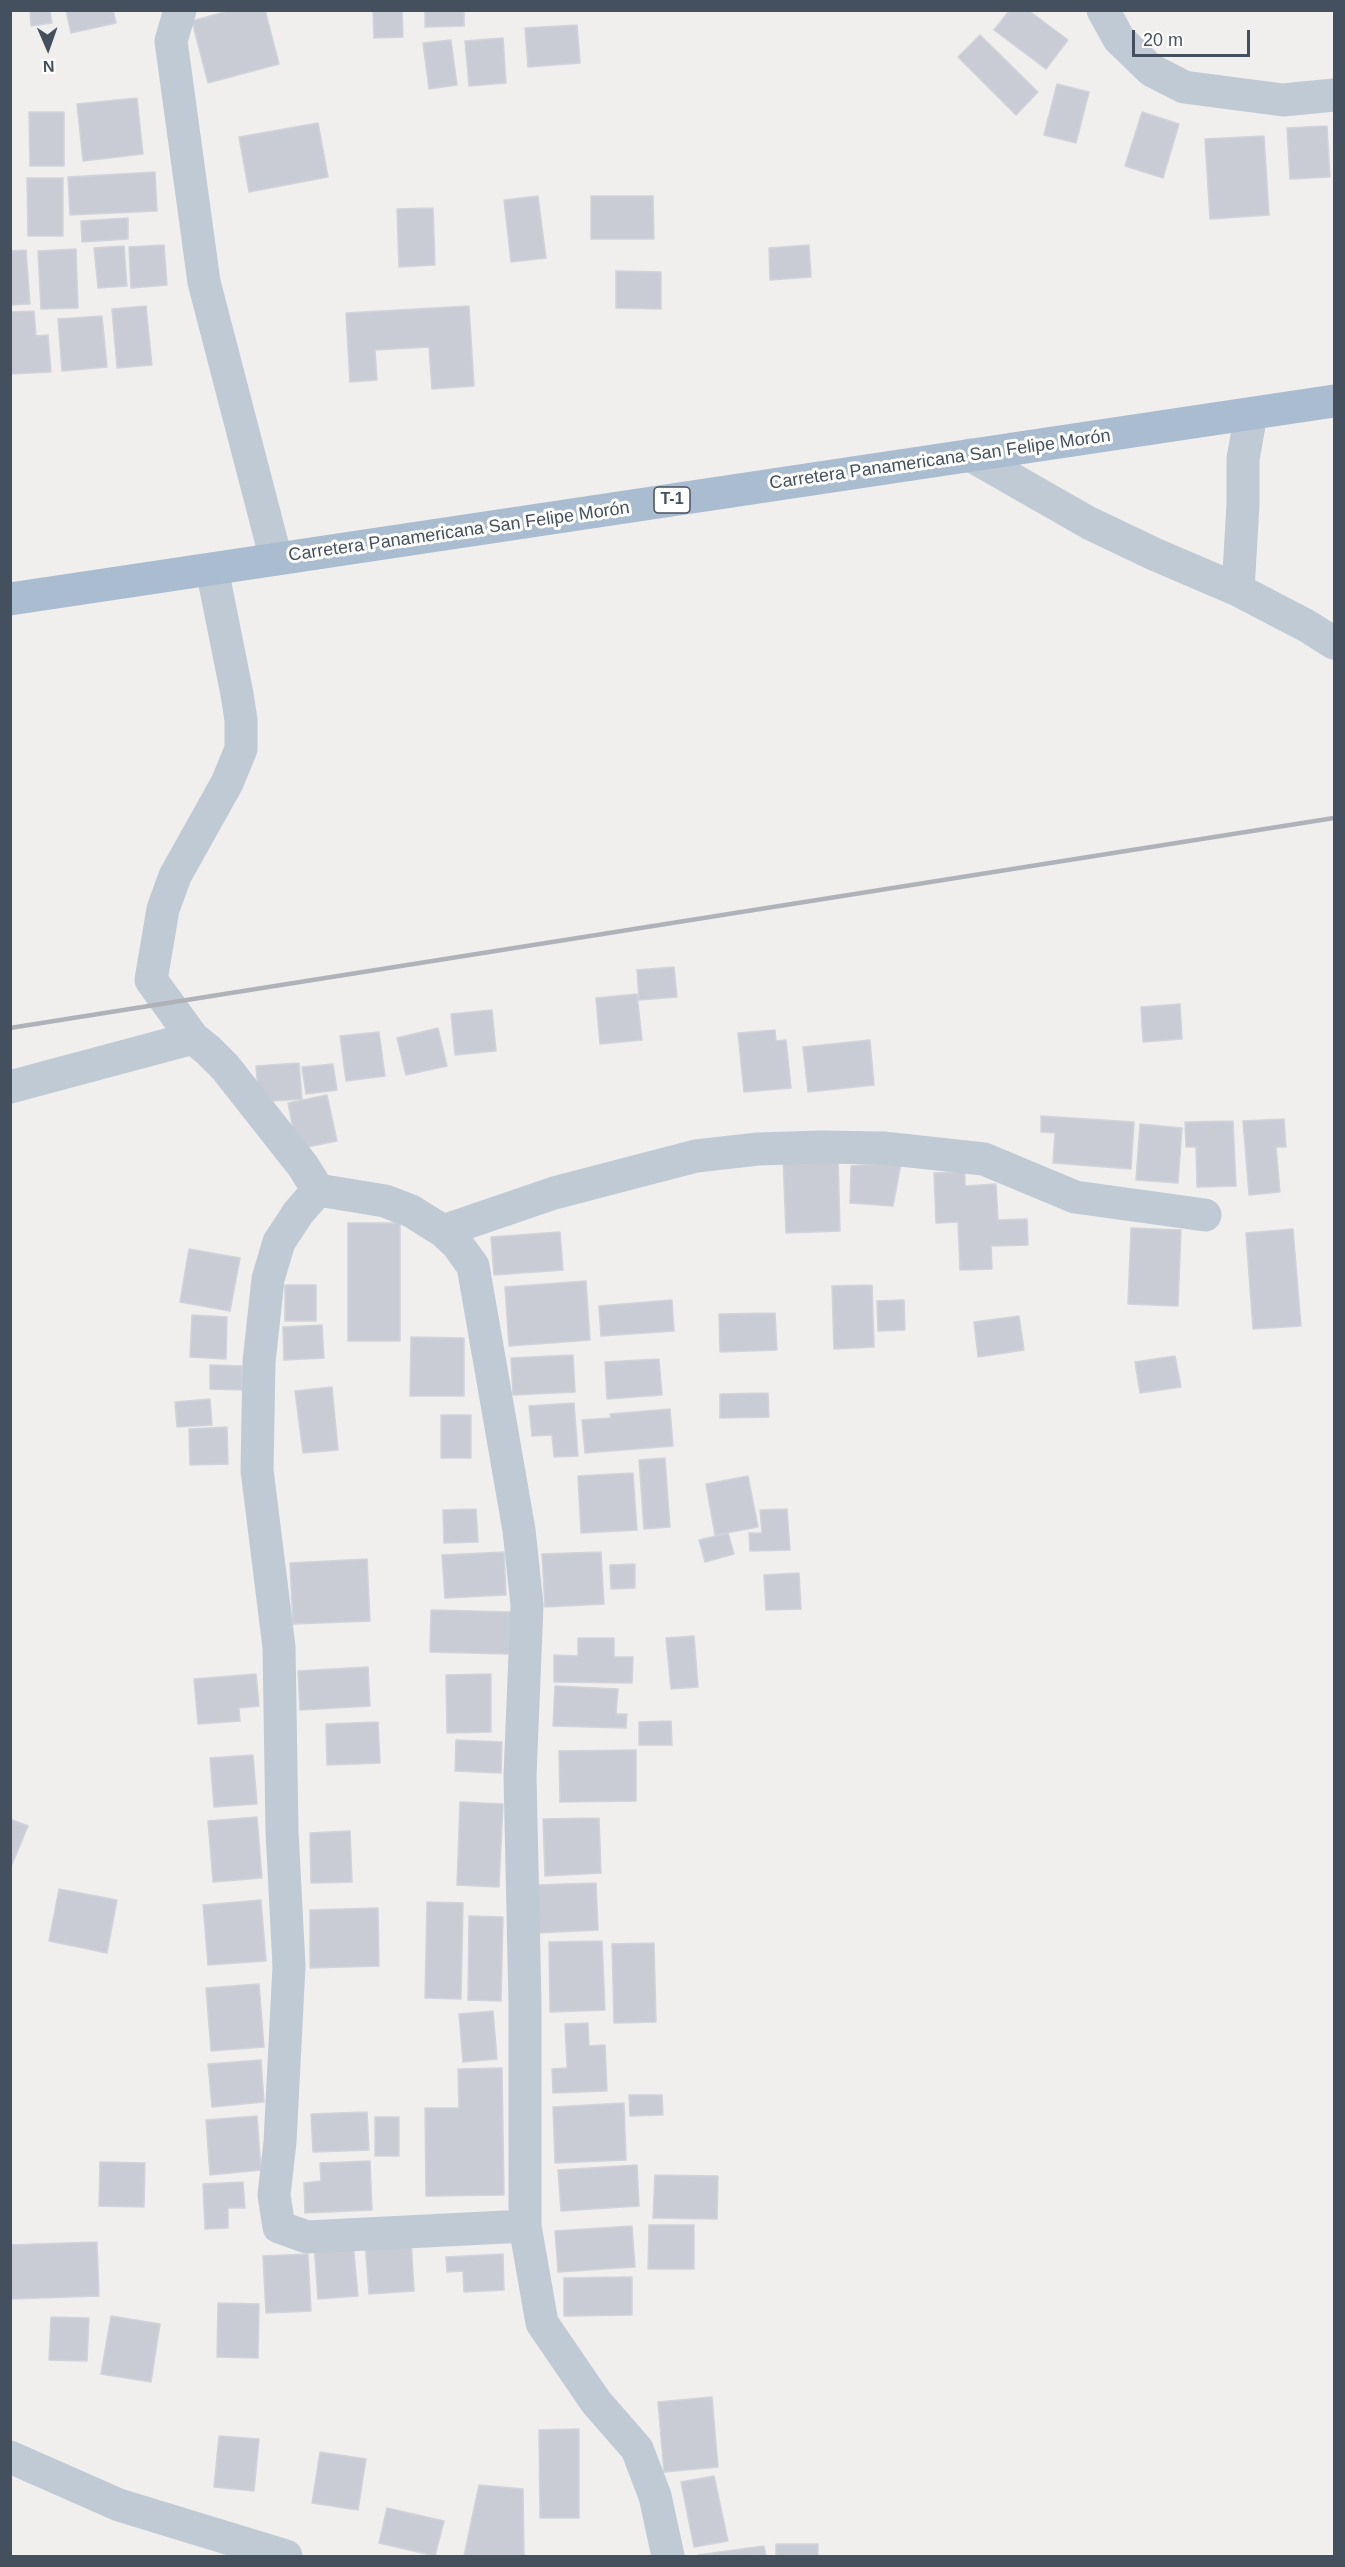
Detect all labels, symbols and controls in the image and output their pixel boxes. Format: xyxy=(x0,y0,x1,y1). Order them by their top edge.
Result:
north arrow xyxy=(18,18,78,78)
scale bar xyxy=(1135,18,1254,56)
text: 20 m xyxy=(1143,30,1183,50)
text: N xyxy=(43,58,55,75)
street label: Carretera Panamericana San Felipe Morón xyxy=(768,425,1112,495)
road number: T-1 xyxy=(654,487,690,513)
street label: Carretera Panamericana San Felipe Morón xyxy=(287,497,631,567)

